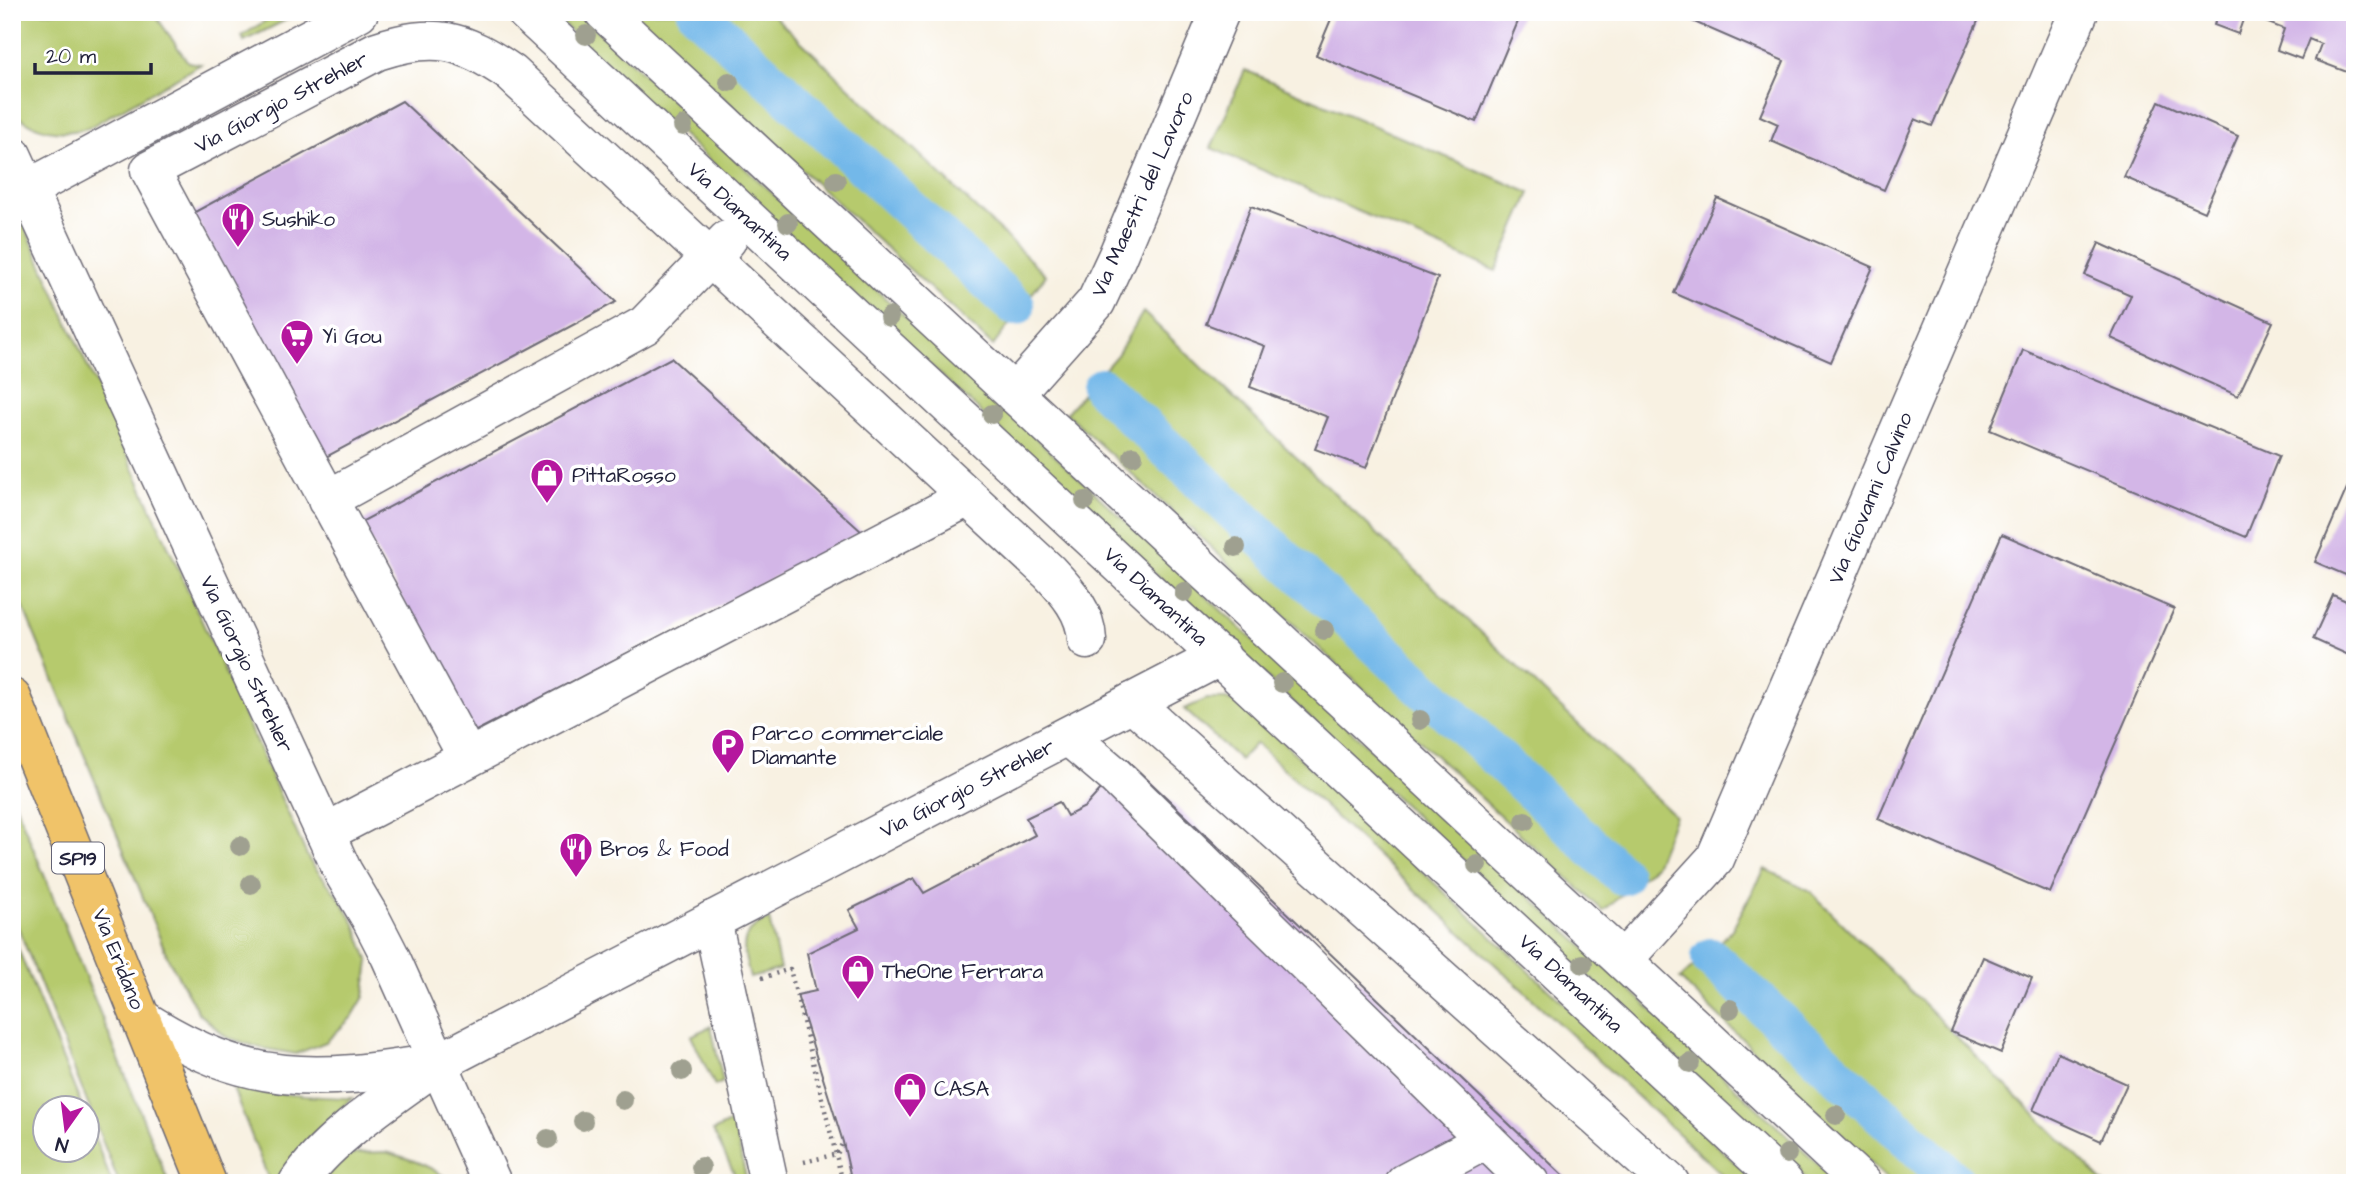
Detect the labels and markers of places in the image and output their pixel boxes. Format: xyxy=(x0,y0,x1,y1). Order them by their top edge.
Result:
restaurant icon: Sushiko xyxy=(219,200,257,249)
place label: Sushiko xyxy=(262,205,335,234)
supermarket icon: Yi Gou xyxy=(278,317,316,366)
place label: Yi Gou xyxy=(322,322,382,351)
shop icon: PittaRosso xyxy=(528,456,566,505)
place label: PittaRosso xyxy=(572,461,676,490)
place label: Parco commerciale Diamante xyxy=(752,719,944,772)
parking icon: Parco commerciale Diamante xyxy=(709,726,747,775)
restaurant icon: Bros & Food xyxy=(557,830,595,879)
place label: Bros & Food xyxy=(600,835,729,864)
shop icon: TheOne Ferrara xyxy=(839,952,877,1001)
place label: TheOne Ferrara xyxy=(882,957,1044,986)
shop icon: CASA xyxy=(891,1070,929,1119)
place label: CASA xyxy=(934,1075,990,1104)

